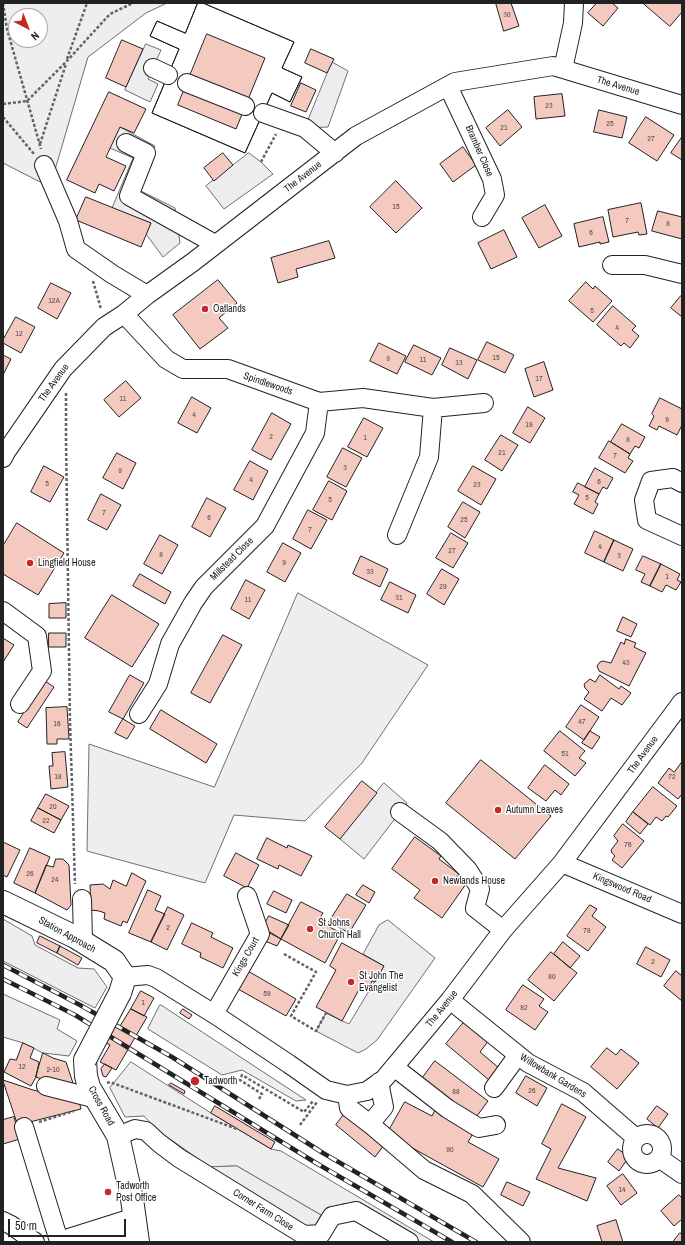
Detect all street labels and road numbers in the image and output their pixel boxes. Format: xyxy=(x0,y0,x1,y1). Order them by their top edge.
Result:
street label: The Avenue xyxy=(595,74,641,98)
street label: Bramber Close xyxy=(462,124,496,178)
street label: The Avenue xyxy=(282,159,324,195)
street label: The Avenue xyxy=(36,362,72,404)
street label: Spindlewoods xyxy=(242,370,294,398)
street label: Millstead Close xyxy=(208,535,256,583)
street label: The Avenue xyxy=(625,734,661,776)
street label: Kingswood Road xyxy=(591,870,653,906)
street label: Station Approach xyxy=(36,914,98,956)
street label: Kings Court xyxy=(230,935,262,979)
street label: The Avenue xyxy=(423,988,461,1030)
street label: Willowbank Gardens xyxy=(517,1051,589,1101)
street label: Cross Road xyxy=(85,1084,117,1128)
street label: Corner Farm Close xyxy=(230,1187,296,1233)

